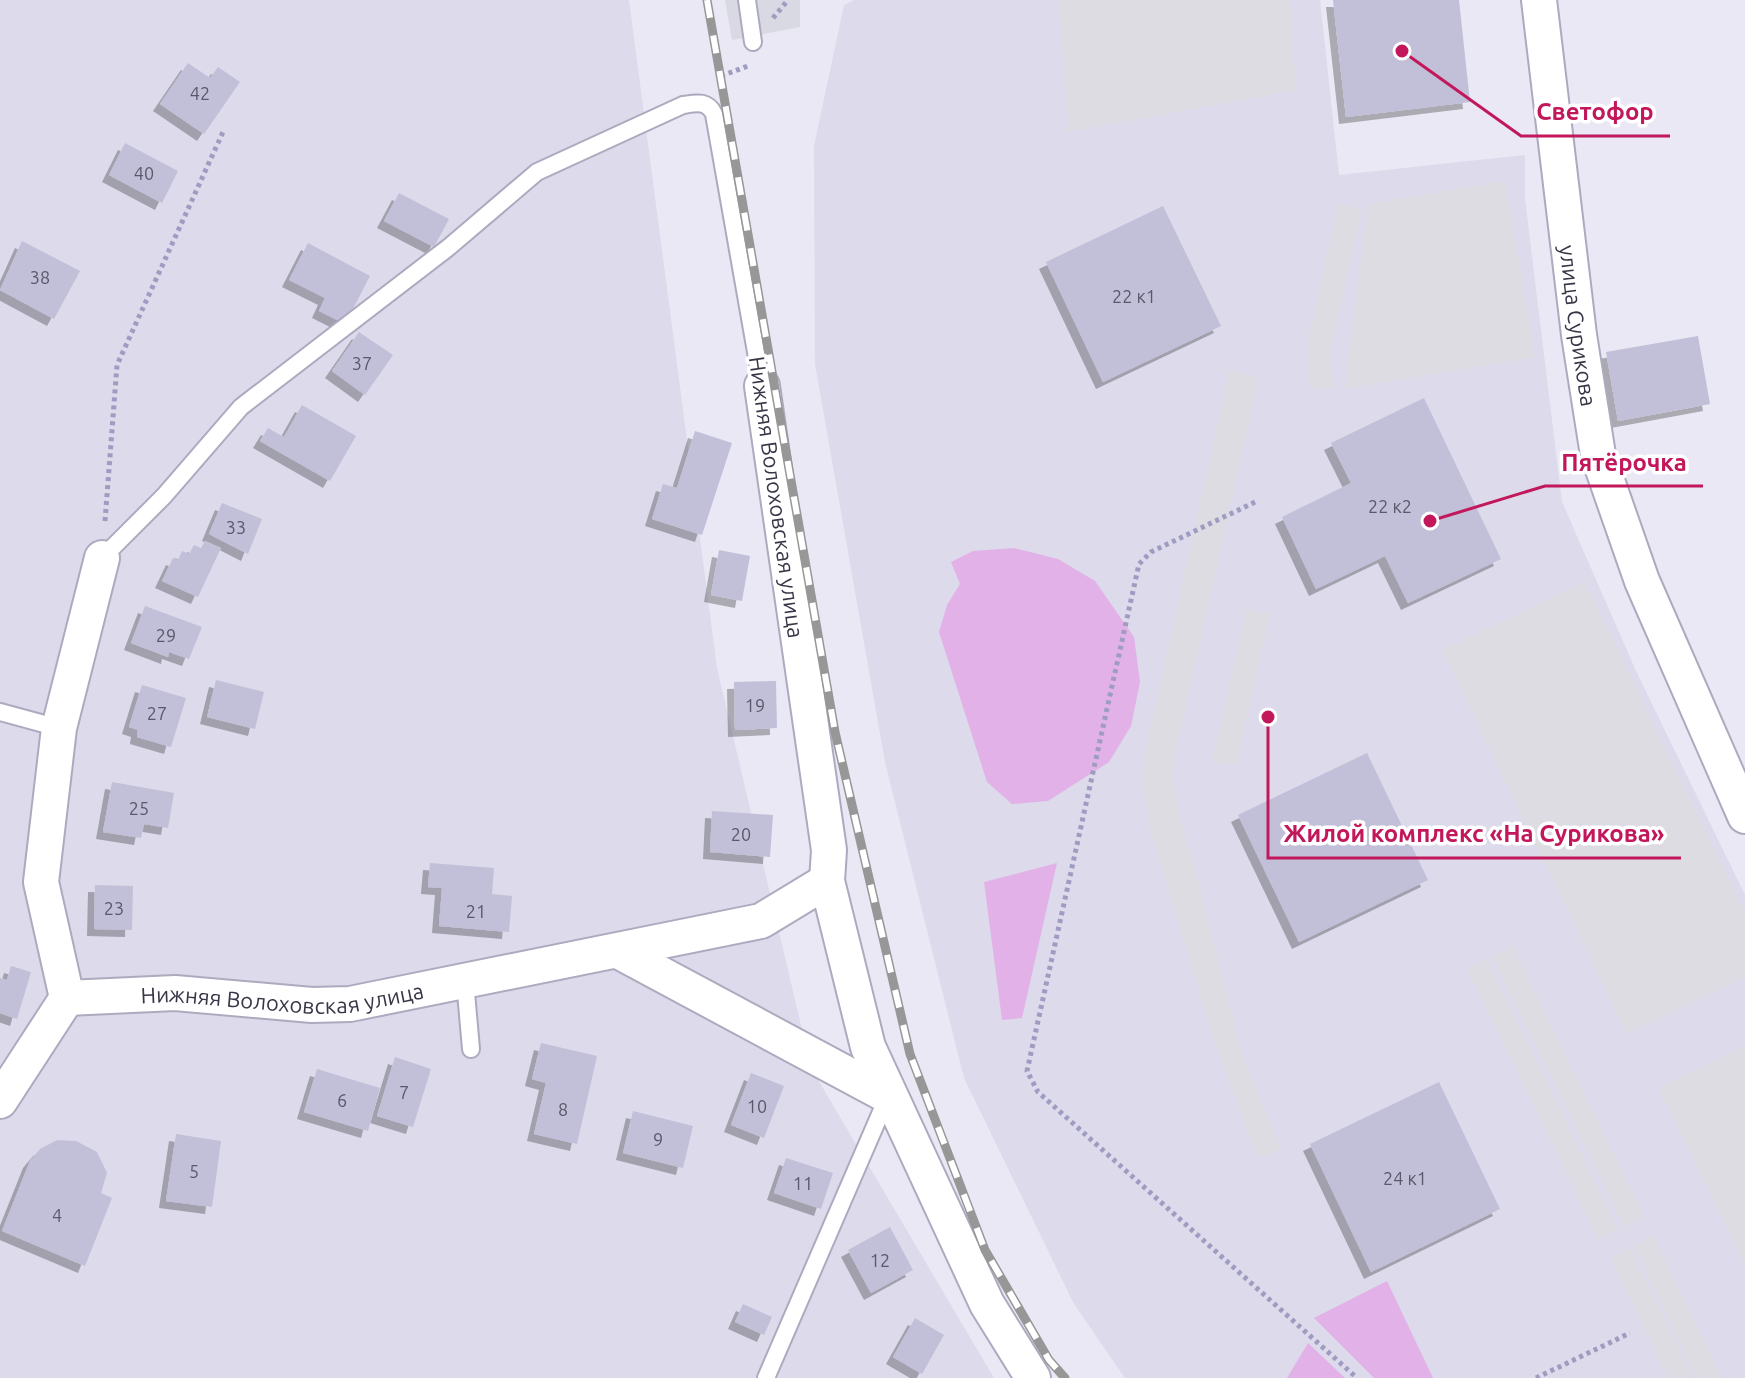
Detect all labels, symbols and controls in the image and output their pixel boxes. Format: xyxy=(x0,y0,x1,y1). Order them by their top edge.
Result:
house number: 42 xyxy=(190,83,210,103)
callout: Светофор xyxy=(1521,88,1670,136)
text: Светофор xyxy=(1536,98,1654,125)
house number: 40 xyxy=(134,163,154,183)
street label: улица Сурикова xyxy=(1556,244,1603,408)
house number: 38 xyxy=(30,267,50,287)
house number: 22 к1 xyxy=(1112,286,1156,306)
house number: 37 xyxy=(352,353,372,373)
street label: Нижняя Волоховская улица xyxy=(745,354,809,640)
callout: Пятёрочка xyxy=(1545,438,1703,486)
text: Пятёрочка xyxy=(1561,449,1687,476)
house number: 22 к2 xyxy=(1368,496,1412,516)
house number: 33 xyxy=(226,517,246,537)
house number: 29 xyxy=(156,625,176,645)
house number: 19 xyxy=(745,695,765,715)
house number: 27 xyxy=(147,703,167,723)
house number: 25 xyxy=(129,798,149,818)
callout: Жилой комплекс «На Сурикова» xyxy=(1268,810,1681,858)
text: Жилой комплекс «На Сурикова» xyxy=(1284,820,1665,847)
house number: 20 xyxy=(731,824,751,844)
house number: 23 xyxy=(104,898,124,918)
house number: 21 xyxy=(466,901,486,921)
street label: Нижняя Волоховская улица xyxy=(140,977,426,1018)
house number: 7 xyxy=(399,1082,409,1102)
house number: 6 xyxy=(337,1090,347,1110)
house number: 10 xyxy=(747,1096,767,1116)
house number: 8 xyxy=(558,1099,568,1119)
house number: 9 xyxy=(653,1129,663,1149)
house number: 5 xyxy=(189,1161,199,1181)
house number: 24 к1 xyxy=(1383,1168,1427,1188)
house number: 11 xyxy=(793,1173,813,1193)
house number: 4 xyxy=(52,1205,62,1225)
house number: 12 xyxy=(870,1250,890,1270)

